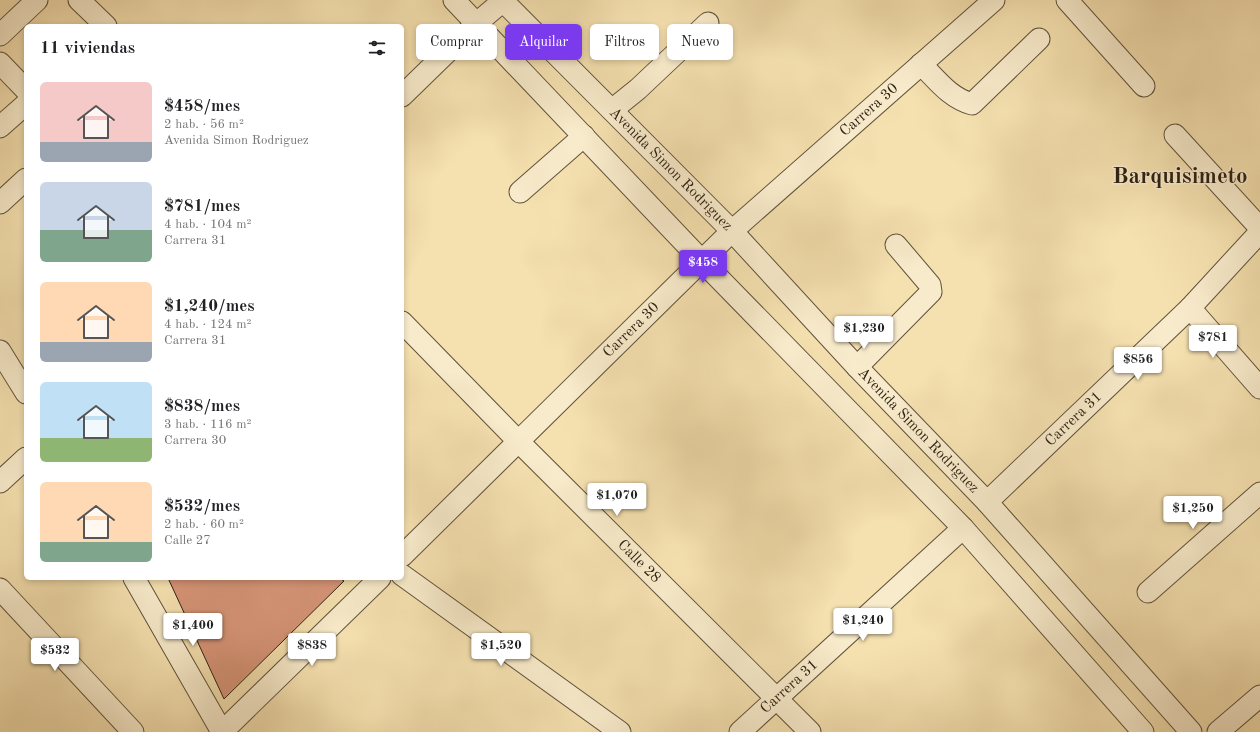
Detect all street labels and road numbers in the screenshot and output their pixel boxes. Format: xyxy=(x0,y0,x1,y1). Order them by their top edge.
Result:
street label: Carrera 30 xyxy=(837,81,901,139)
street label: Avenida Simon Rodriguez xyxy=(606,105,735,234)
street label: Carrera 30 xyxy=(601,299,662,361)
street label: Avenida Simon Rodriguez xyxy=(855,365,982,496)
street label: Carrera 31 xyxy=(1043,389,1105,449)
street label: Calle 28 xyxy=(615,537,663,586)
street label: Carrera 31 xyxy=(758,657,821,717)

